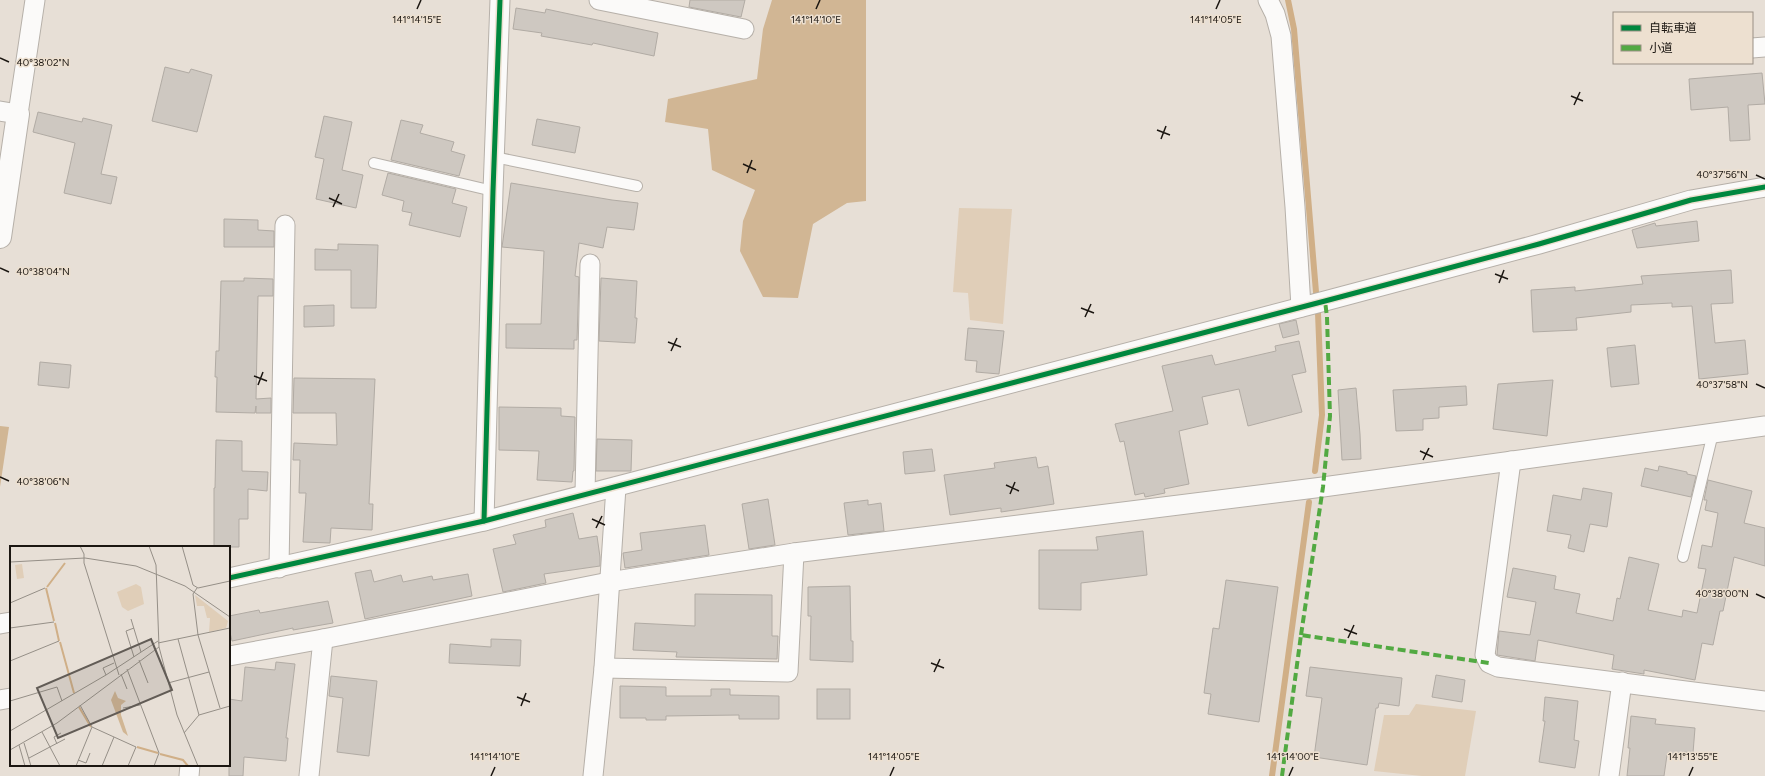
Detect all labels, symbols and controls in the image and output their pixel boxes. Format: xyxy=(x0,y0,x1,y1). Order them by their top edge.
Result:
legend xyxy=(1613,12,1753,64)
text: 141°14'15"E xyxy=(392,13,442,26)
text: 141°14'10"E xyxy=(791,13,841,26)
text: 141°14'05"E xyxy=(1190,13,1242,26)
text: 自転車道 xyxy=(1649,21,1697,35)
text: 小道 xyxy=(1649,41,1673,55)
text: 40°38'02"N xyxy=(17,56,69,69)
text: 40°37'56"N xyxy=(1696,168,1748,181)
text: 40°38'04"N xyxy=(16,265,70,278)
text: 40°37'58"N xyxy=(1696,378,1748,391)
text: 40°38'06"N xyxy=(17,475,69,488)
inset map xyxy=(10,546,230,766)
text: 40°38'00"N xyxy=(1695,587,1749,600)
text: 141°14'10"E xyxy=(470,750,520,763)
text: 141°14'05"E xyxy=(868,750,920,763)
text: 141°14'00"E xyxy=(1267,750,1319,763)
text: 141°13'55"E xyxy=(1668,750,1718,763)

